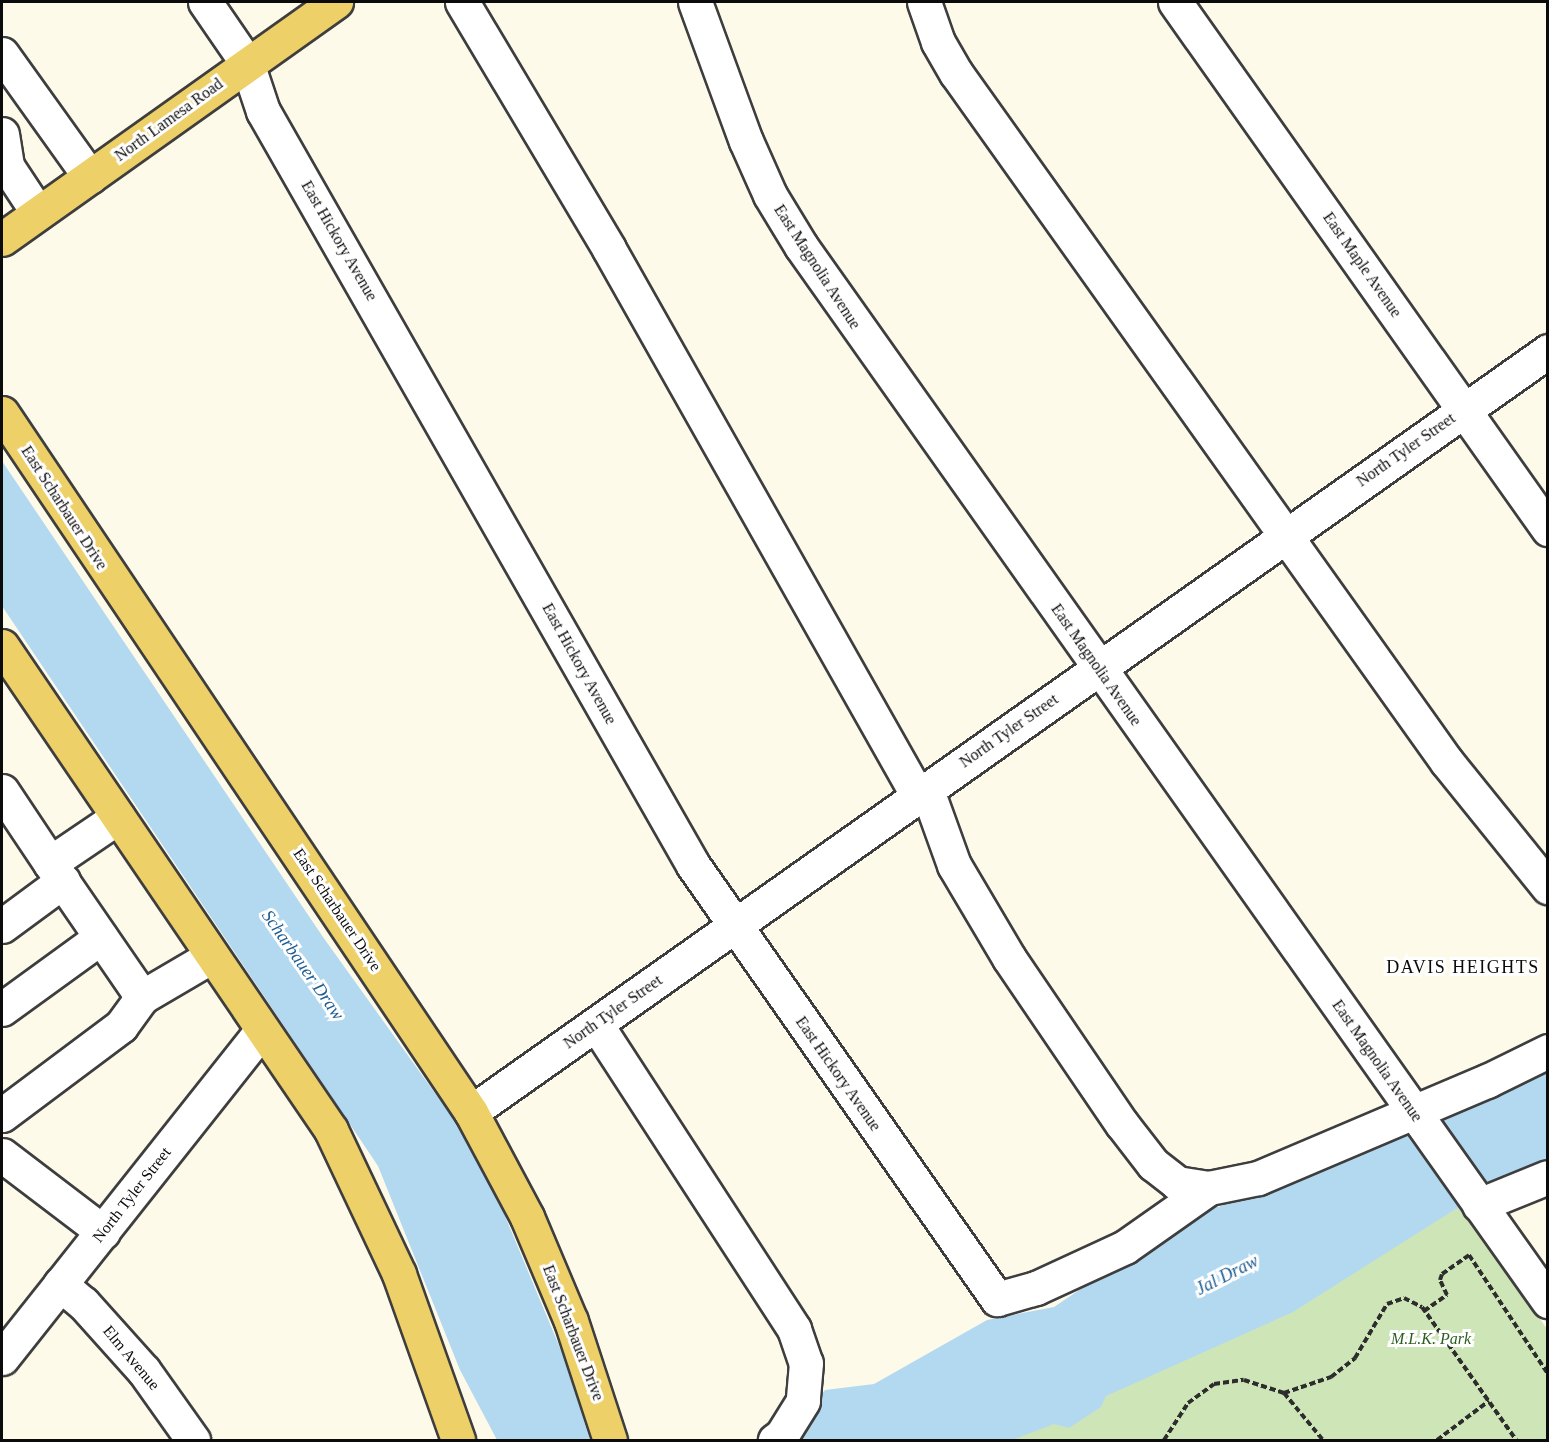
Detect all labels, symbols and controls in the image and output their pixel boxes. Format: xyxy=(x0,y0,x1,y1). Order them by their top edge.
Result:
street label: North Lamesa Road xyxy=(111,74,227,166)
street label: East Hickory Avenue xyxy=(297,177,381,305)
street label: East Magnolia Avenue xyxy=(769,201,865,333)
street label: East Maple Avenue xyxy=(1318,208,1406,322)
street label: North Tyler Street xyxy=(1353,409,1459,491)
street label: East Scharbauer Drive xyxy=(17,442,111,574)
street label: East Hickory Avenue xyxy=(538,600,620,728)
street label: East Magnolia Avenue xyxy=(1046,600,1146,730)
street label: North Tyler Street xyxy=(956,690,1062,772)
street label: East Scharbauer Drive xyxy=(289,845,385,975)
water label: Scharbauer Draw xyxy=(257,906,349,1024)
district label: DAVIS HEIGHTS xyxy=(1386,956,1540,978)
street label: North Tyler Street xyxy=(560,971,666,1053)
street label: East Magnolia Avenue xyxy=(1327,996,1427,1126)
street label: East Hickory Avenue xyxy=(791,1013,885,1135)
street label: North Tyler Street xyxy=(89,1143,175,1247)
water label: Jal Draw xyxy=(1192,1250,1262,1300)
street label: East Scharbauer Drive xyxy=(538,1262,608,1404)
street label: Elm Avenue xyxy=(98,1321,164,1395)
park label: M.L.K. Park xyxy=(1391,1329,1471,1349)

